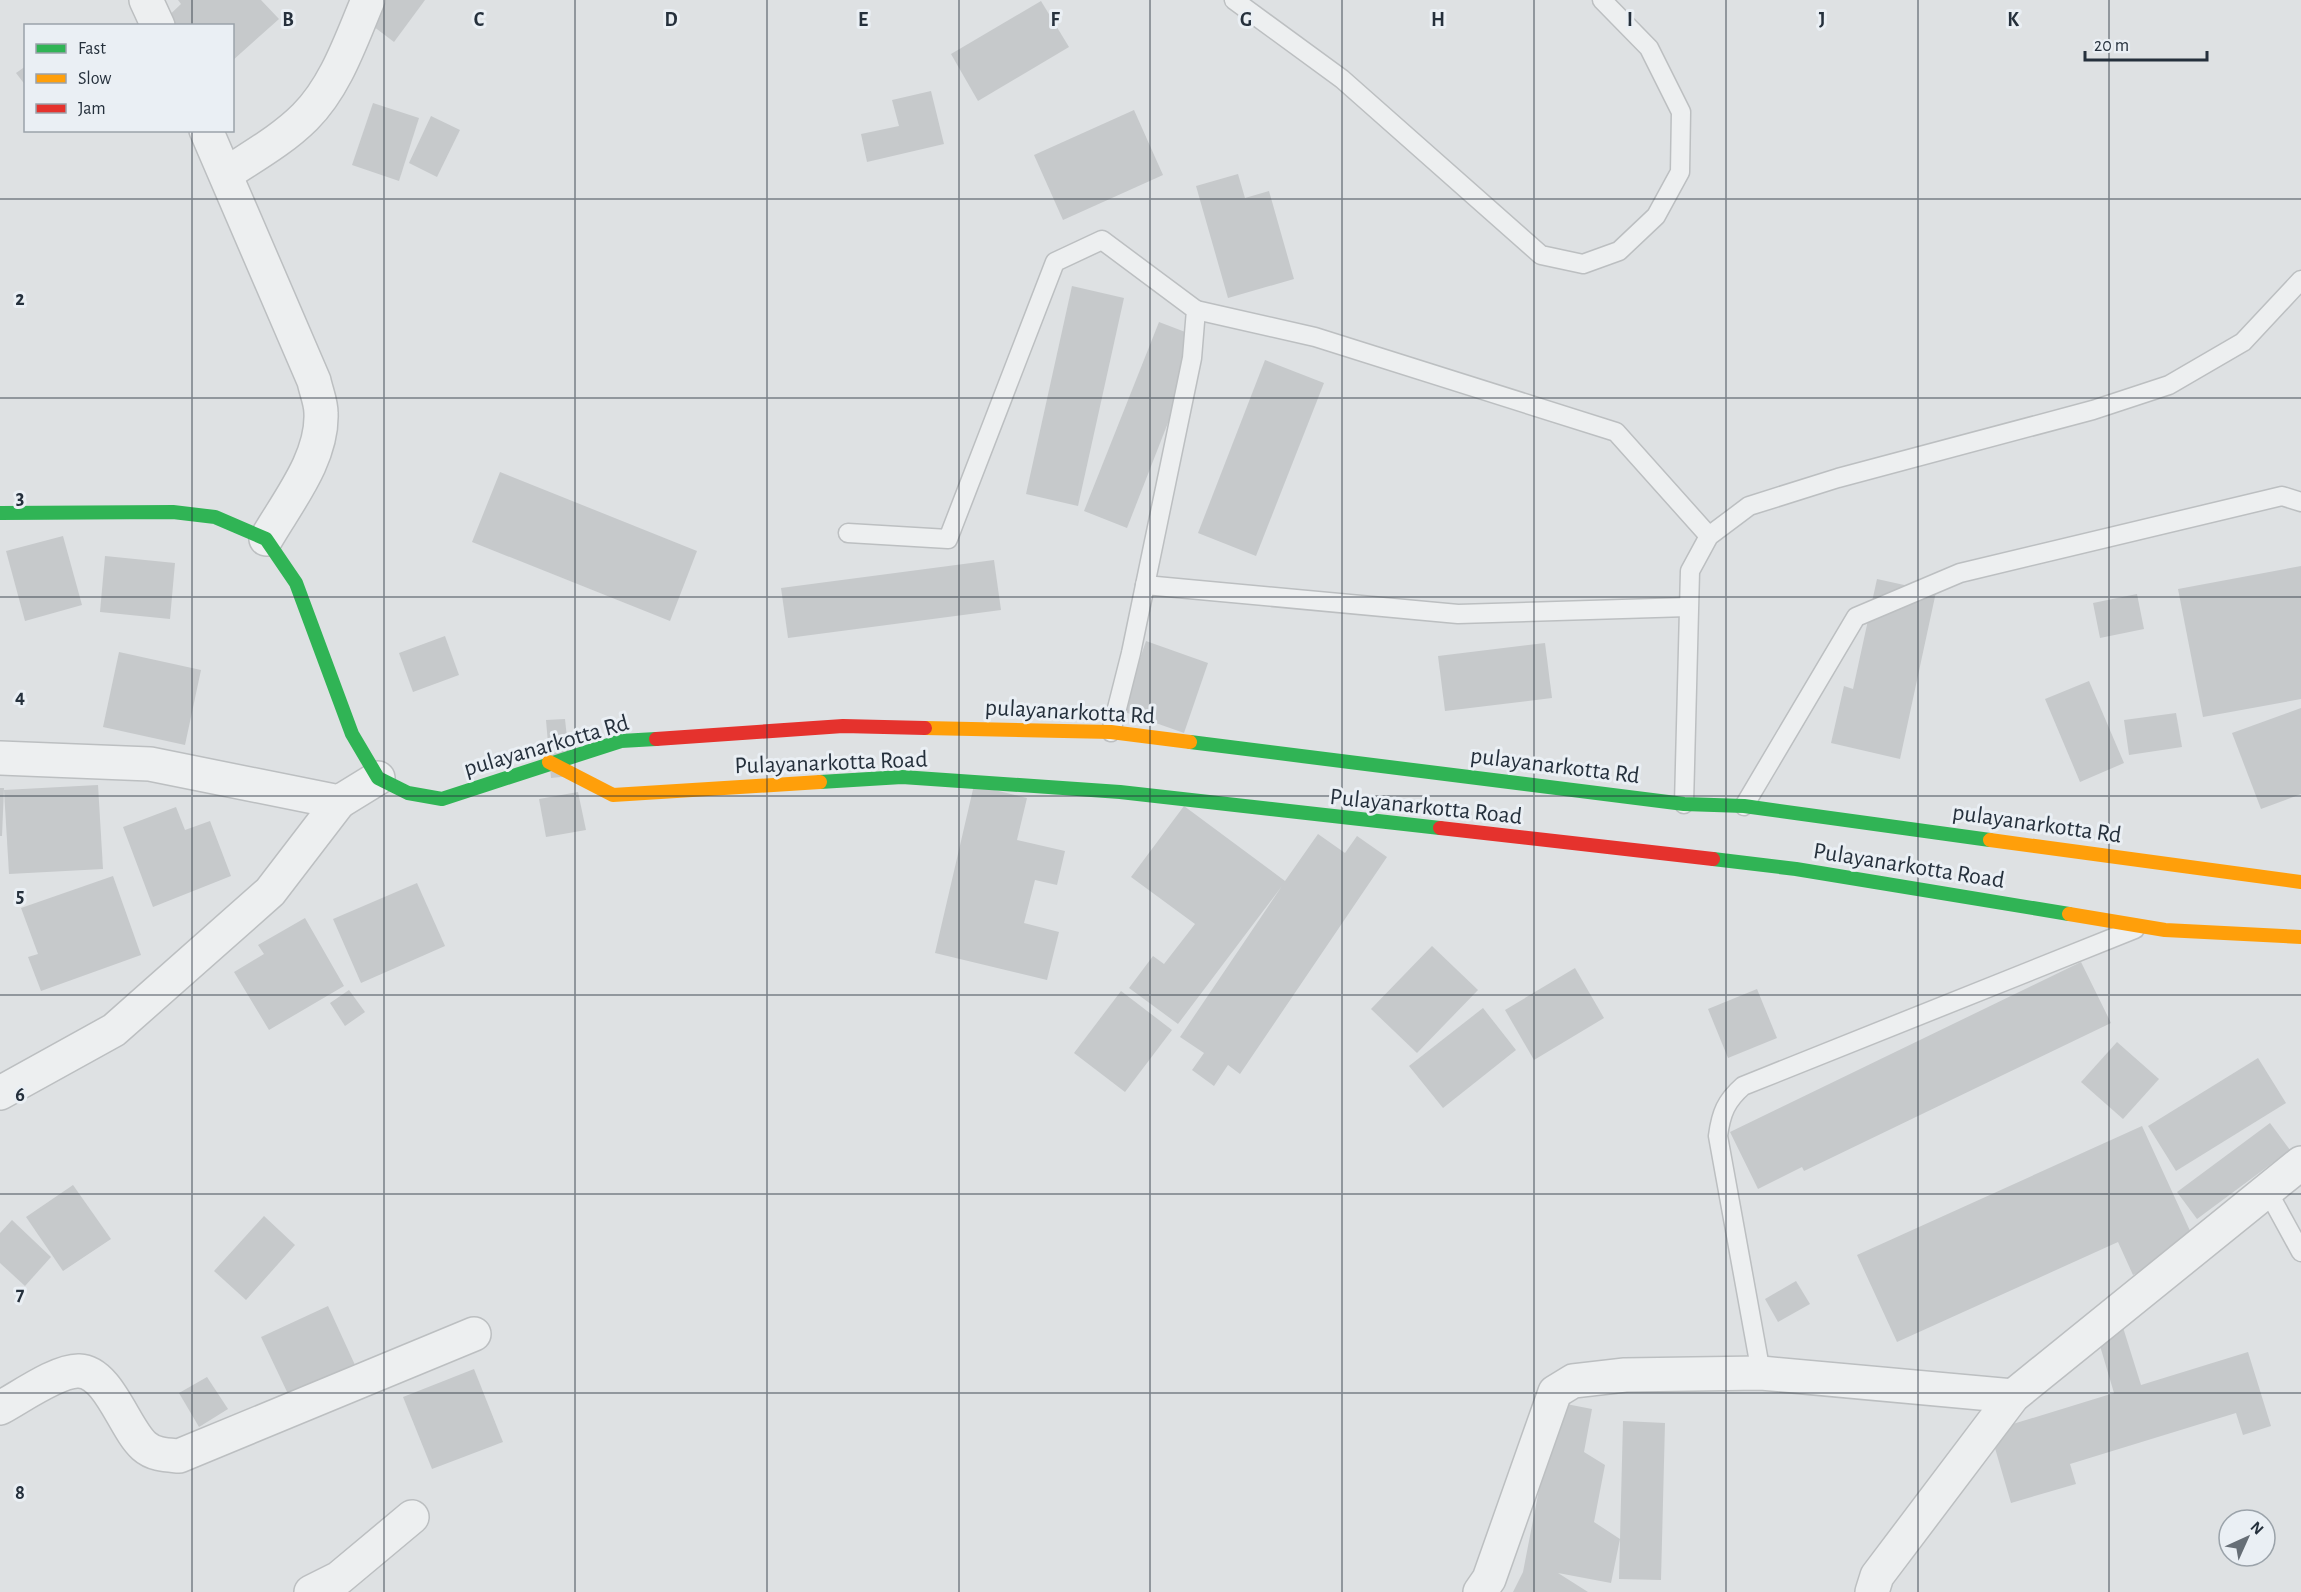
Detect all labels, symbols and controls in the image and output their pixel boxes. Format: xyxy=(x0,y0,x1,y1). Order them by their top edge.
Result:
text: B xyxy=(282,10,294,30)
text: C xyxy=(474,10,485,30)
text: D xyxy=(664,10,678,30)
text: E xyxy=(858,10,868,30)
text: F xyxy=(1050,10,1060,30)
text: G xyxy=(1240,10,1252,30)
text: H xyxy=(1431,10,1445,30)
text: I xyxy=(1627,10,1633,30)
text: J xyxy=(1819,10,1825,30)
text: K xyxy=(2007,10,2019,30)
legend xyxy=(24,24,234,132)
scale bar xyxy=(2085,24,2206,62)
text: 20 m xyxy=(2094,37,2129,55)
text: Fast xyxy=(78,40,106,58)
text: Slow xyxy=(78,70,111,88)
text: Jam xyxy=(78,100,106,118)
text: 2 xyxy=(15,289,25,309)
text: 3 xyxy=(16,488,24,508)
text: 4 xyxy=(15,687,25,707)
street label: pulayanarkotta Rd xyxy=(984,696,1156,728)
street label: pulayanarkotta Rd xyxy=(461,711,632,781)
street label: pulayanarkotta Rd xyxy=(1469,744,1641,788)
street label: Pulayanarkotta Road xyxy=(734,748,928,778)
street label: Pulayanarkotta Road xyxy=(1329,785,1523,829)
street label: pulayanarkotta Rd xyxy=(1951,800,2123,848)
street label: Pulayanarkotta Road xyxy=(1812,839,2006,893)
text: 5 xyxy=(16,886,24,906)
text: 6 xyxy=(15,1085,25,1105)
text: 7 xyxy=(16,1284,25,1304)
text: 8 xyxy=(15,1483,25,1503)
north arrow xyxy=(2217,1508,2277,1568)
text: N xyxy=(2247,1519,2266,1538)

